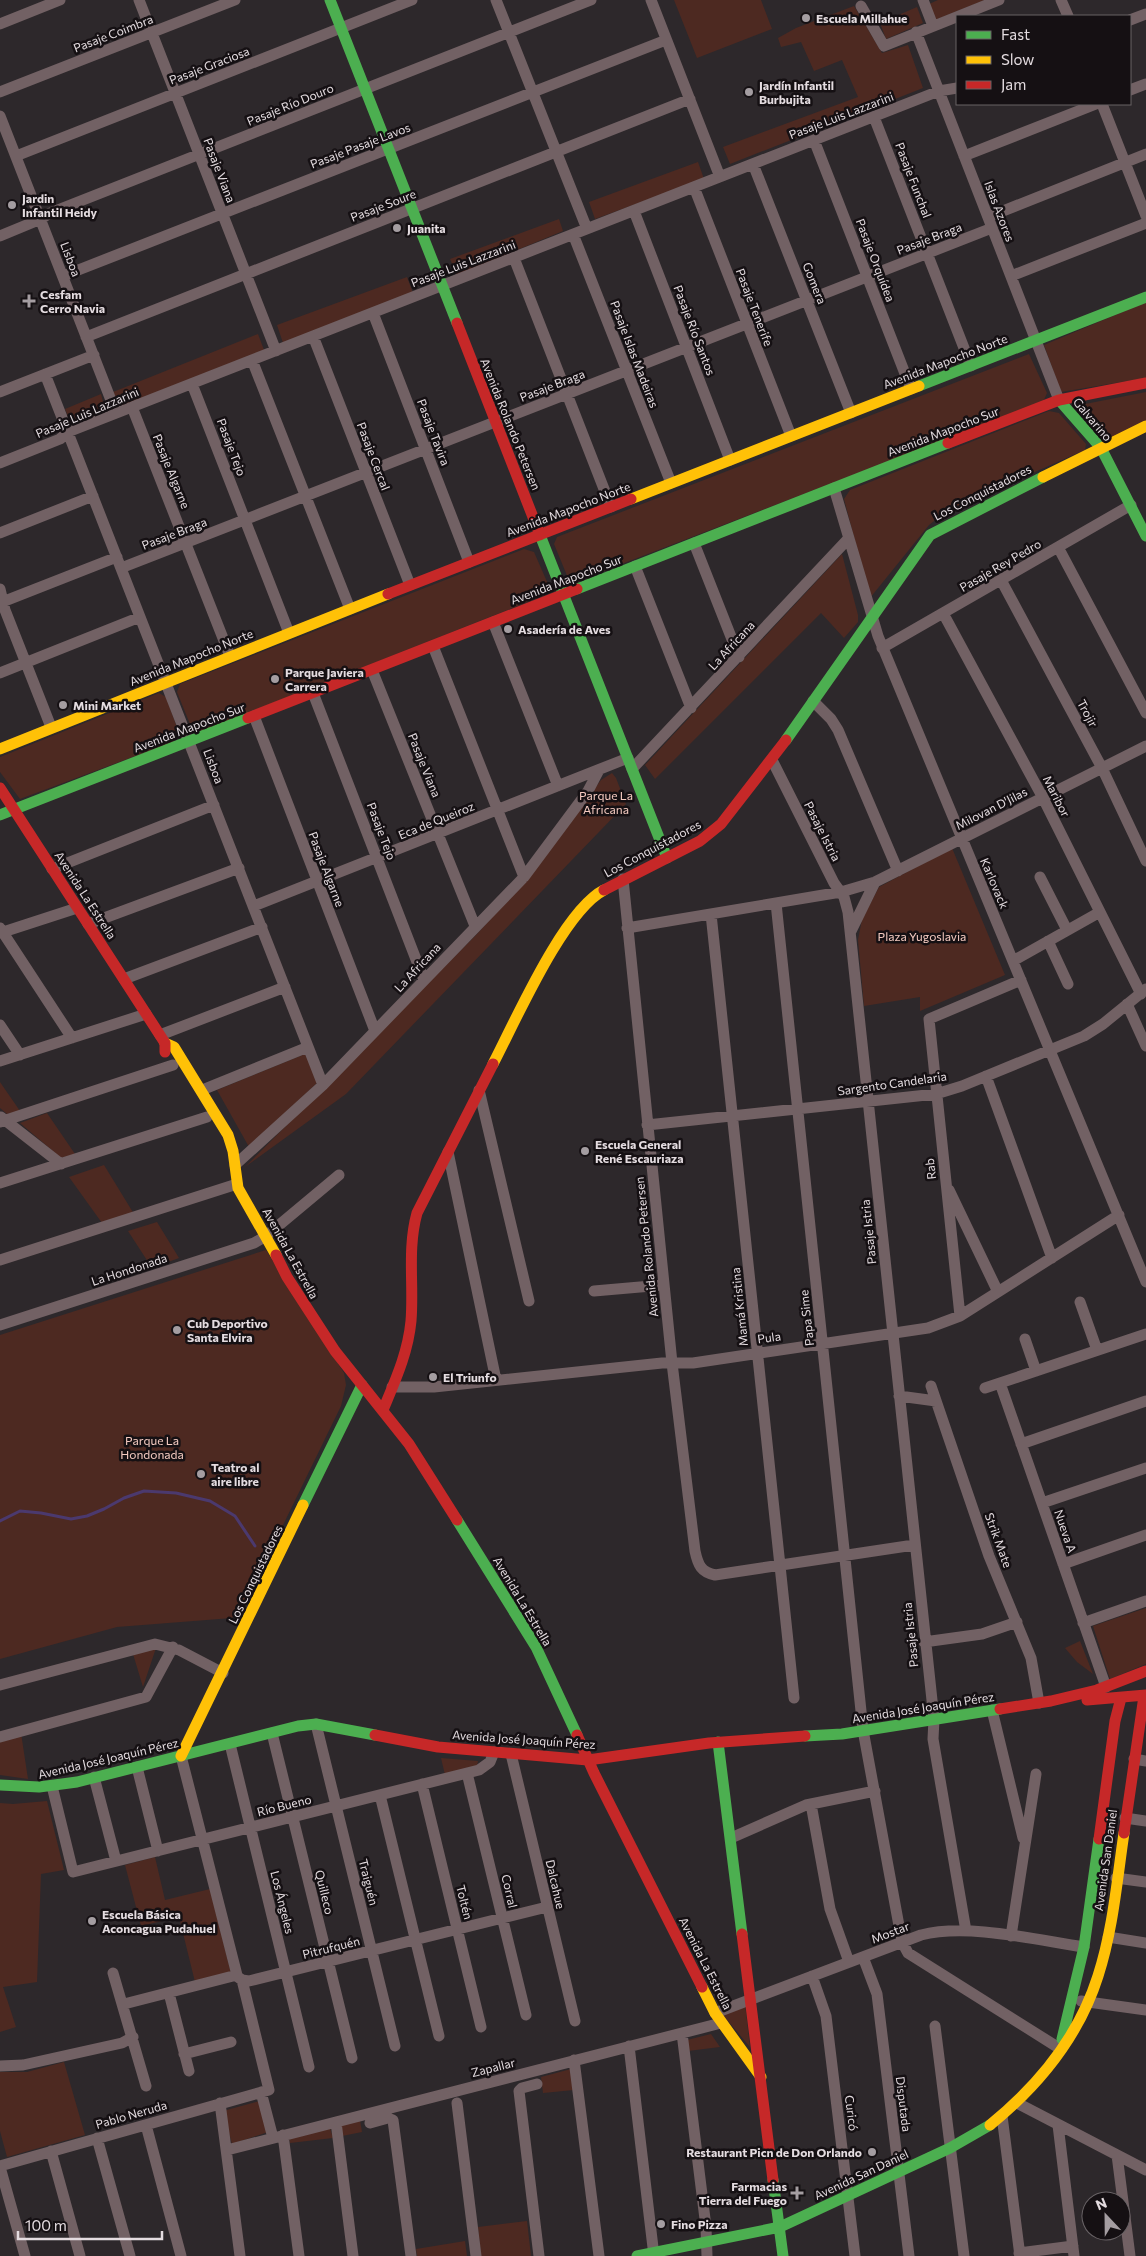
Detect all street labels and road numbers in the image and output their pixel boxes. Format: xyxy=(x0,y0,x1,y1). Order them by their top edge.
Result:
street label: Pasaje Coimbra xyxy=(71,11,155,55)
street label: Pasaje Graciosa xyxy=(167,43,251,87)
street label: Pasaje Río Douro xyxy=(245,80,335,128)
street label: Pasaje Luis Lazzarini xyxy=(787,89,895,141)
street label: Pasaje Pasaje Lavos xyxy=(308,119,412,171)
street label: Pasaje Viana xyxy=(201,136,239,204)
street label: Pasaje Funchal xyxy=(893,140,935,220)
street label: Islas Azores xyxy=(982,179,1018,243)
street label: Pasaje Soure xyxy=(348,186,418,224)
street label: Pasaje Orquídea xyxy=(854,216,898,304)
street label: Pasaje Braga xyxy=(894,219,964,257)
street label: Pasaje Luis Lazzarini xyxy=(409,237,517,289)
street label: Lisboa xyxy=(58,240,84,278)
street label: Gomera xyxy=(800,260,830,306)
street label: Pasaje Tenerife xyxy=(734,266,776,348)
street label: Pasaje Río Santos xyxy=(671,283,719,377)
street label: Pasaje Islas Madeiras xyxy=(608,298,662,410)
street label: Avenida Mapocho Norte xyxy=(881,331,1009,391)
street label: Avenida Rolando Petersen xyxy=(478,356,544,492)
street label: Pasaje Braga xyxy=(517,366,587,404)
street label: Pasaje Luis Lazzarini xyxy=(33,384,141,440)
street label: Galvarino xyxy=(1071,394,1115,444)
street label: Pasaje Tavira xyxy=(415,397,453,467)
street label: Avenida Mapocho Sur xyxy=(885,403,1001,459)
street label: Pasaje Tejo xyxy=(215,416,249,478)
street label: Pasaje Cercal xyxy=(355,420,393,492)
street label: Pasaje Algarne xyxy=(151,432,193,510)
street label: Los Conquistadores xyxy=(931,461,1033,523)
street label: Avenida Mapocho Norte xyxy=(504,479,632,539)
street label: Pasaje Braga xyxy=(139,514,209,552)
street label: Pasaje Rey Pedro xyxy=(957,536,1043,594)
street label: Avenida Mapocho Sur xyxy=(508,551,624,607)
street label: La Africana xyxy=(705,618,757,672)
street label: Avenida Mapocho Norte xyxy=(127,626,255,688)
street label: Trojir xyxy=(1075,697,1101,729)
street label: Avenida Mapocho Sur xyxy=(131,699,247,755)
street label: Pasaje Viana xyxy=(406,731,444,799)
street label: Lisboa xyxy=(201,747,227,785)
street label: Maribor xyxy=(1041,773,1073,819)
street label: Milovan D'Jilas xyxy=(953,784,1030,833)
street label: Eca de Queiroz xyxy=(396,798,476,842)
street label: Pasaje Istria xyxy=(802,799,844,863)
street label: Pasaje Tejo xyxy=(365,800,399,862)
street label: Los Conquistadores xyxy=(601,817,703,879)
street label: Pasaje Algarne xyxy=(306,829,348,909)
street label: Avenida La Estrella xyxy=(52,849,120,941)
street label: Karlovack xyxy=(978,855,1012,911)
street label: La Africana xyxy=(391,940,443,994)
street label: Sargento Candelaria xyxy=(836,1068,948,1098)
street label: Rab xyxy=(922,1158,938,1180)
street label: Avenida Rolando Petersen xyxy=(632,1176,660,1318)
street label: Pasaje Istria xyxy=(858,1199,878,1265)
street label: Avenida La Estrella xyxy=(260,1205,322,1301)
street label: La Hondonada xyxy=(89,1250,169,1288)
street label: Mamá Kristina xyxy=(728,1267,750,1347)
street label: Papa Sime xyxy=(796,1289,816,1347)
street label: Pula xyxy=(756,1328,782,1346)
street label: Nueva A xyxy=(1052,1508,1080,1554)
street label: Strik Mate xyxy=(983,1511,1015,1569)
street label: Los Conquistadores xyxy=(225,1522,285,1626)
street label: Avenida La Estrella xyxy=(491,1554,555,1648)
street label: Pasaje Istria xyxy=(900,1602,920,1668)
street label: Avenida José Joaquín Pérez xyxy=(851,1689,995,1726)
street label: Avenida José Joaquín Pérez xyxy=(452,1727,596,1752)
street label: Avenida José Joaquín Pérez xyxy=(36,1735,180,1782)
street label: Río Bueno xyxy=(255,1792,313,1818)
street label: Avenida San Daniel xyxy=(1091,1808,1119,1912)
street label: Traiguén xyxy=(357,1857,381,1907)
street label: Dalcahue xyxy=(544,1858,568,1910)
street label: Quilleco xyxy=(313,1868,337,1916)
street label: Los Ángeles xyxy=(268,1869,298,1935)
street label: Corral xyxy=(499,1873,521,1909)
street label: Toltén xyxy=(454,1883,476,1921)
street label: Avenida La Estrella xyxy=(677,1914,735,2012)
street label: Mostar xyxy=(869,1918,911,1946)
street label: Pitrufquén xyxy=(301,1933,361,1961)
street label: Zapallar xyxy=(470,2055,517,2079)
street label: Disputada xyxy=(894,2076,914,2132)
street label: Curicó xyxy=(843,2094,861,2132)
street label: Pablo Neruda xyxy=(94,2097,168,2131)
street label: Avenida San Daniel xyxy=(812,2146,910,2202)

